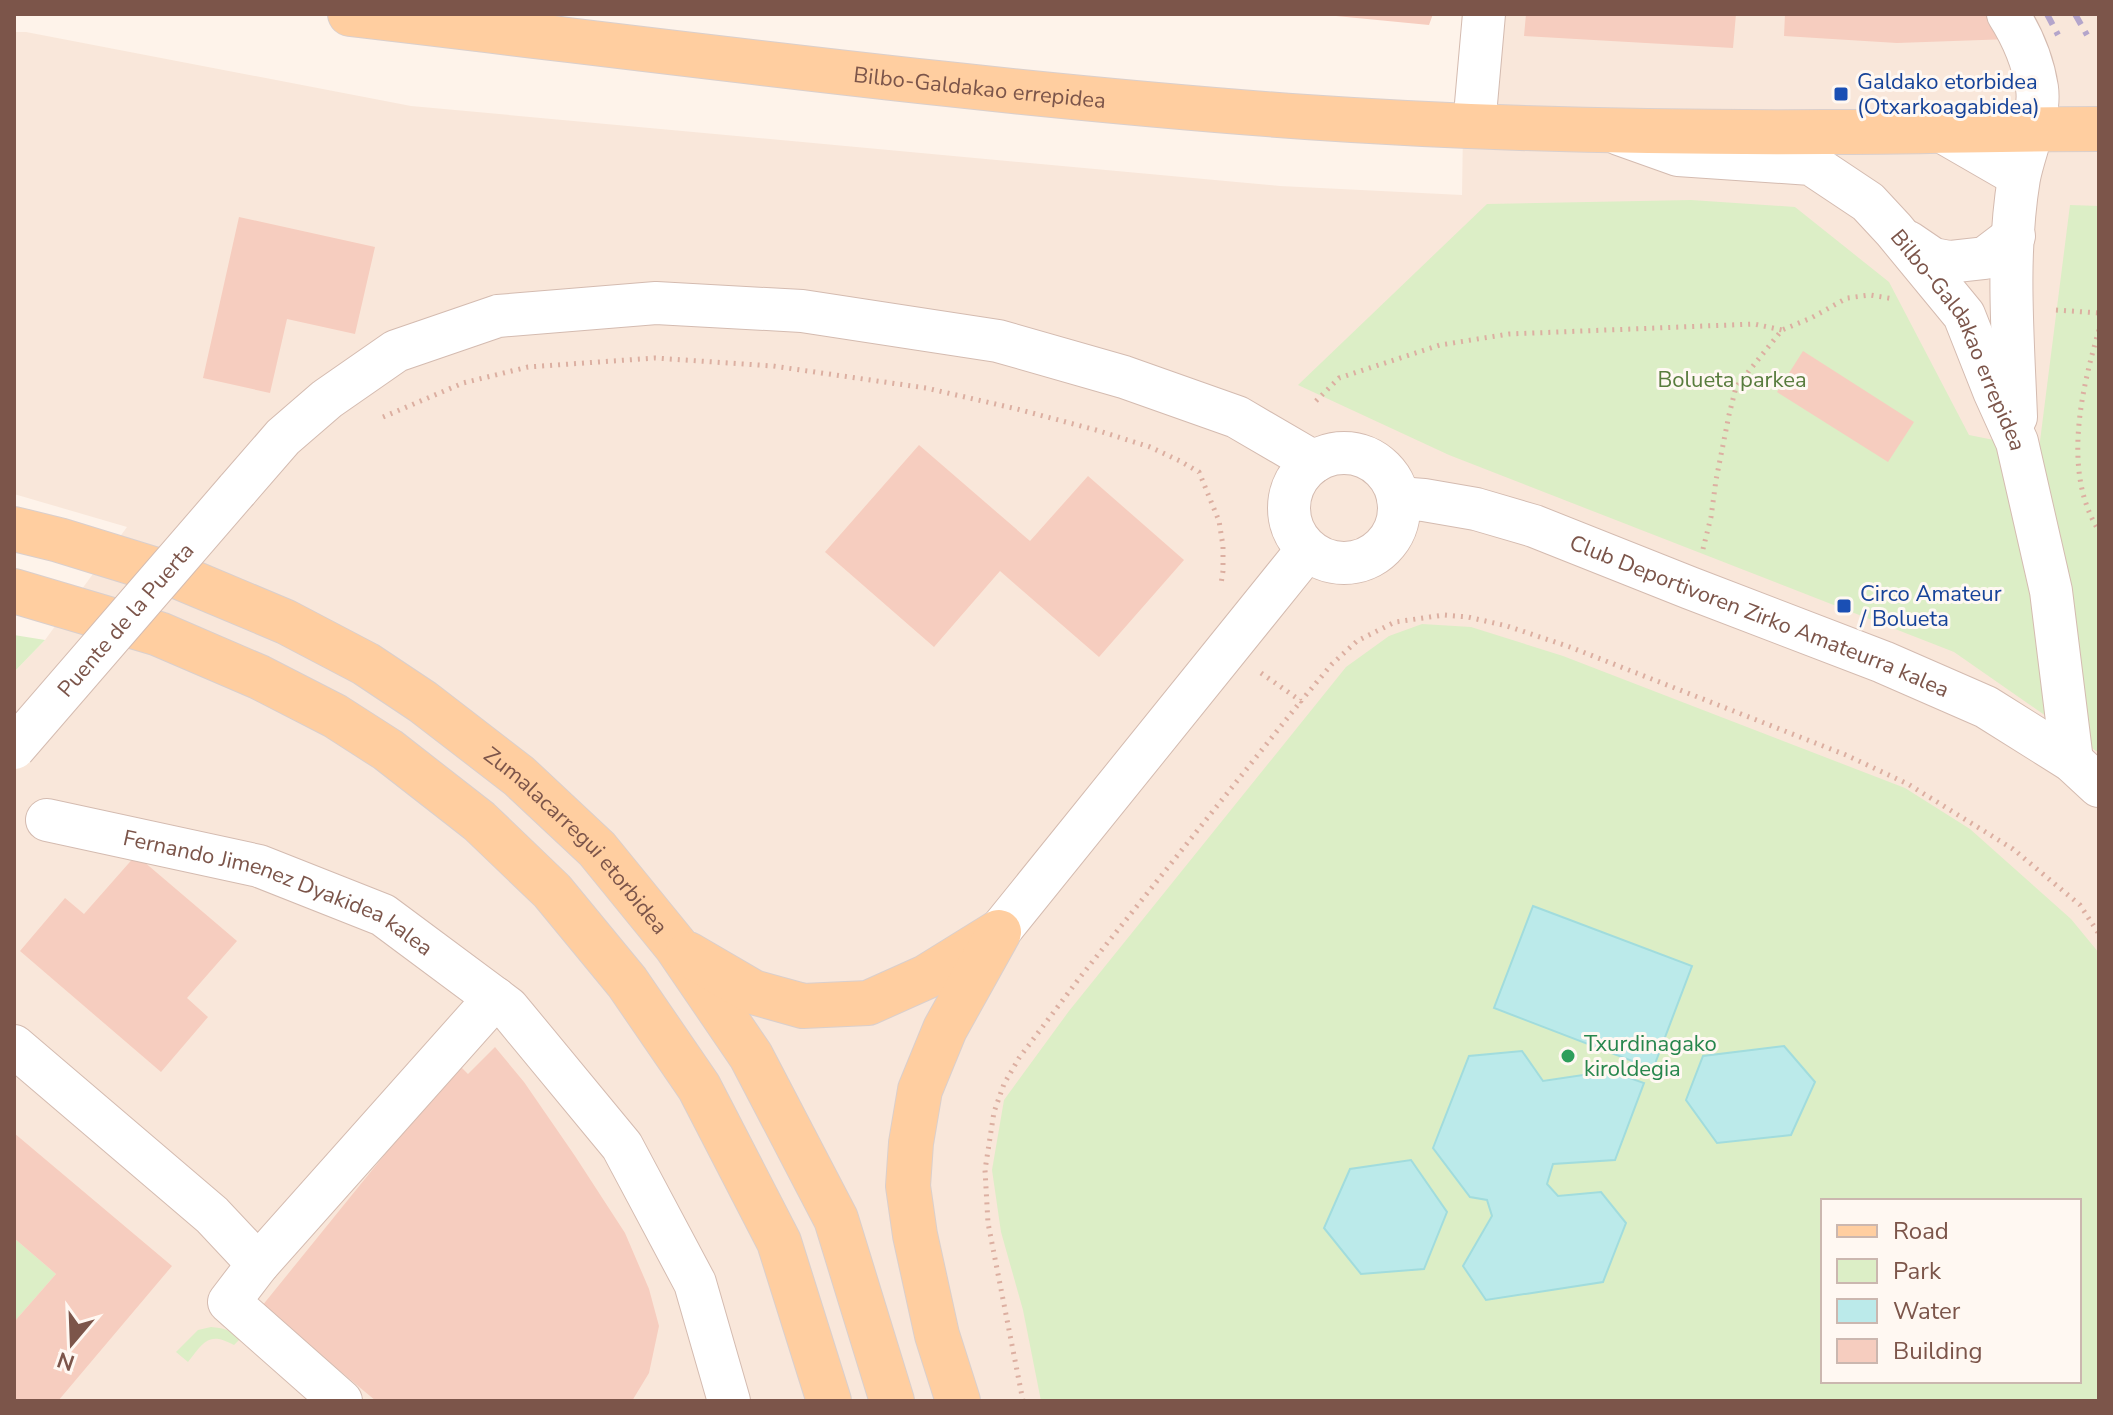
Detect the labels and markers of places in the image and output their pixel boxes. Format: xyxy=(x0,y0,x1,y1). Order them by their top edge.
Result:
place label: Galdako etorbidea (Otxarkoagabidea) xyxy=(1857,67,2040,122)
marker: Galdako etorbidea (Otxarkoagabidea) xyxy=(1832,85,1850,103)
place label: Circo Amateur / Bolueta xyxy=(1859,579,2002,634)
marker: Circo Amateur / Bolueta xyxy=(1835,597,1853,615)
place label: Txurdinagako kiroldegia xyxy=(1584,1029,1717,1084)
marker: Txurdinagako kiroldegia xyxy=(1559,1047,1577,1065)

